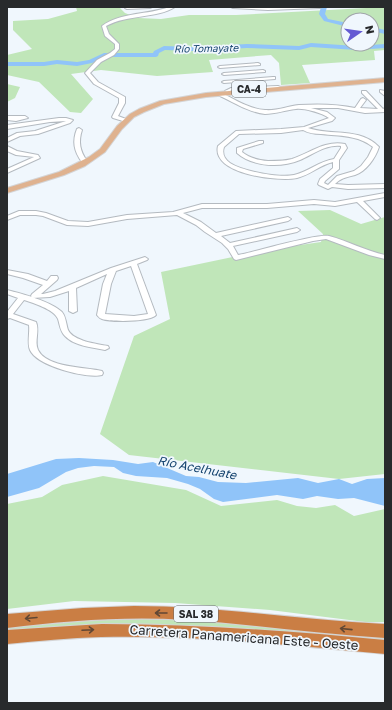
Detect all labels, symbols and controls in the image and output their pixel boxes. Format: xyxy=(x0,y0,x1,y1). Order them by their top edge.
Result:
north arrow xyxy=(340,12,380,52)
text: N xyxy=(363,24,378,35)
water label: Río Tomayate xyxy=(174,41,239,56)
road number: CA-4 xyxy=(232,81,266,97)
water label: Río Acelhuate xyxy=(156,453,239,483)
road number: SAL 38 xyxy=(174,606,218,622)
one-way arrow xyxy=(155,609,168,617)
one-way arrow xyxy=(25,614,38,622)
street label: Carretera Panamericana Este - Oeste xyxy=(129,621,359,653)
one-way arrow xyxy=(340,625,353,632)
one-way arrow xyxy=(81,626,94,634)

